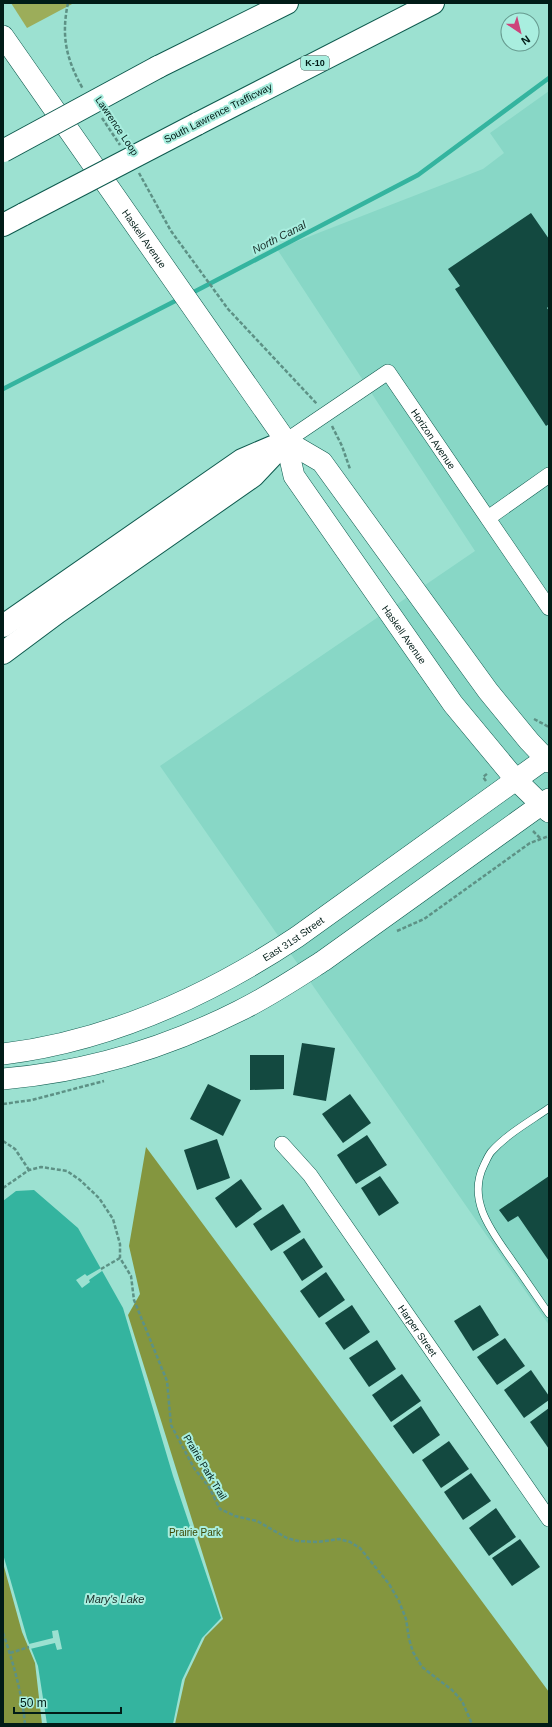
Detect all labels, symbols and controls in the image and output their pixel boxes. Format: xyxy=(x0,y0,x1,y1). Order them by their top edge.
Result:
north arrow xyxy=(500,12,540,52)
text: N xyxy=(519,33,532,47)
road number: K-10 xyxy=(301,56,329,70)
street label: South Lawrence Trafficway xyxy=(162,81,274,145)
street label: Lawrence Loop xyxy=(93,95,141,158)
street label: Haskell Avenue xyxy=(120,207,169,270)
water label: North Canal xyxy=(250,218,308,256)
street label: Horizon Avenue xyxy=(409,407,458,471)
street label: Haskell Avenue xyxy=(380,603,429,666)
street label: East 31st Street xyxy=(260,914,326,963)
street label: Harper Street xyxy=(396,1303,440,1358)
street label: Prairie Park Trail xyxy=(181,1432,229,1502)
park label: Prairie Park xyxy=(169,1527,222,1538)
water label: Mary's Lake xyxy=(86,1593,144,1605)
scale bar xyxy=(14,1689,121,1715)
text: 50 m xyxy=(20,1696,47,1710)

